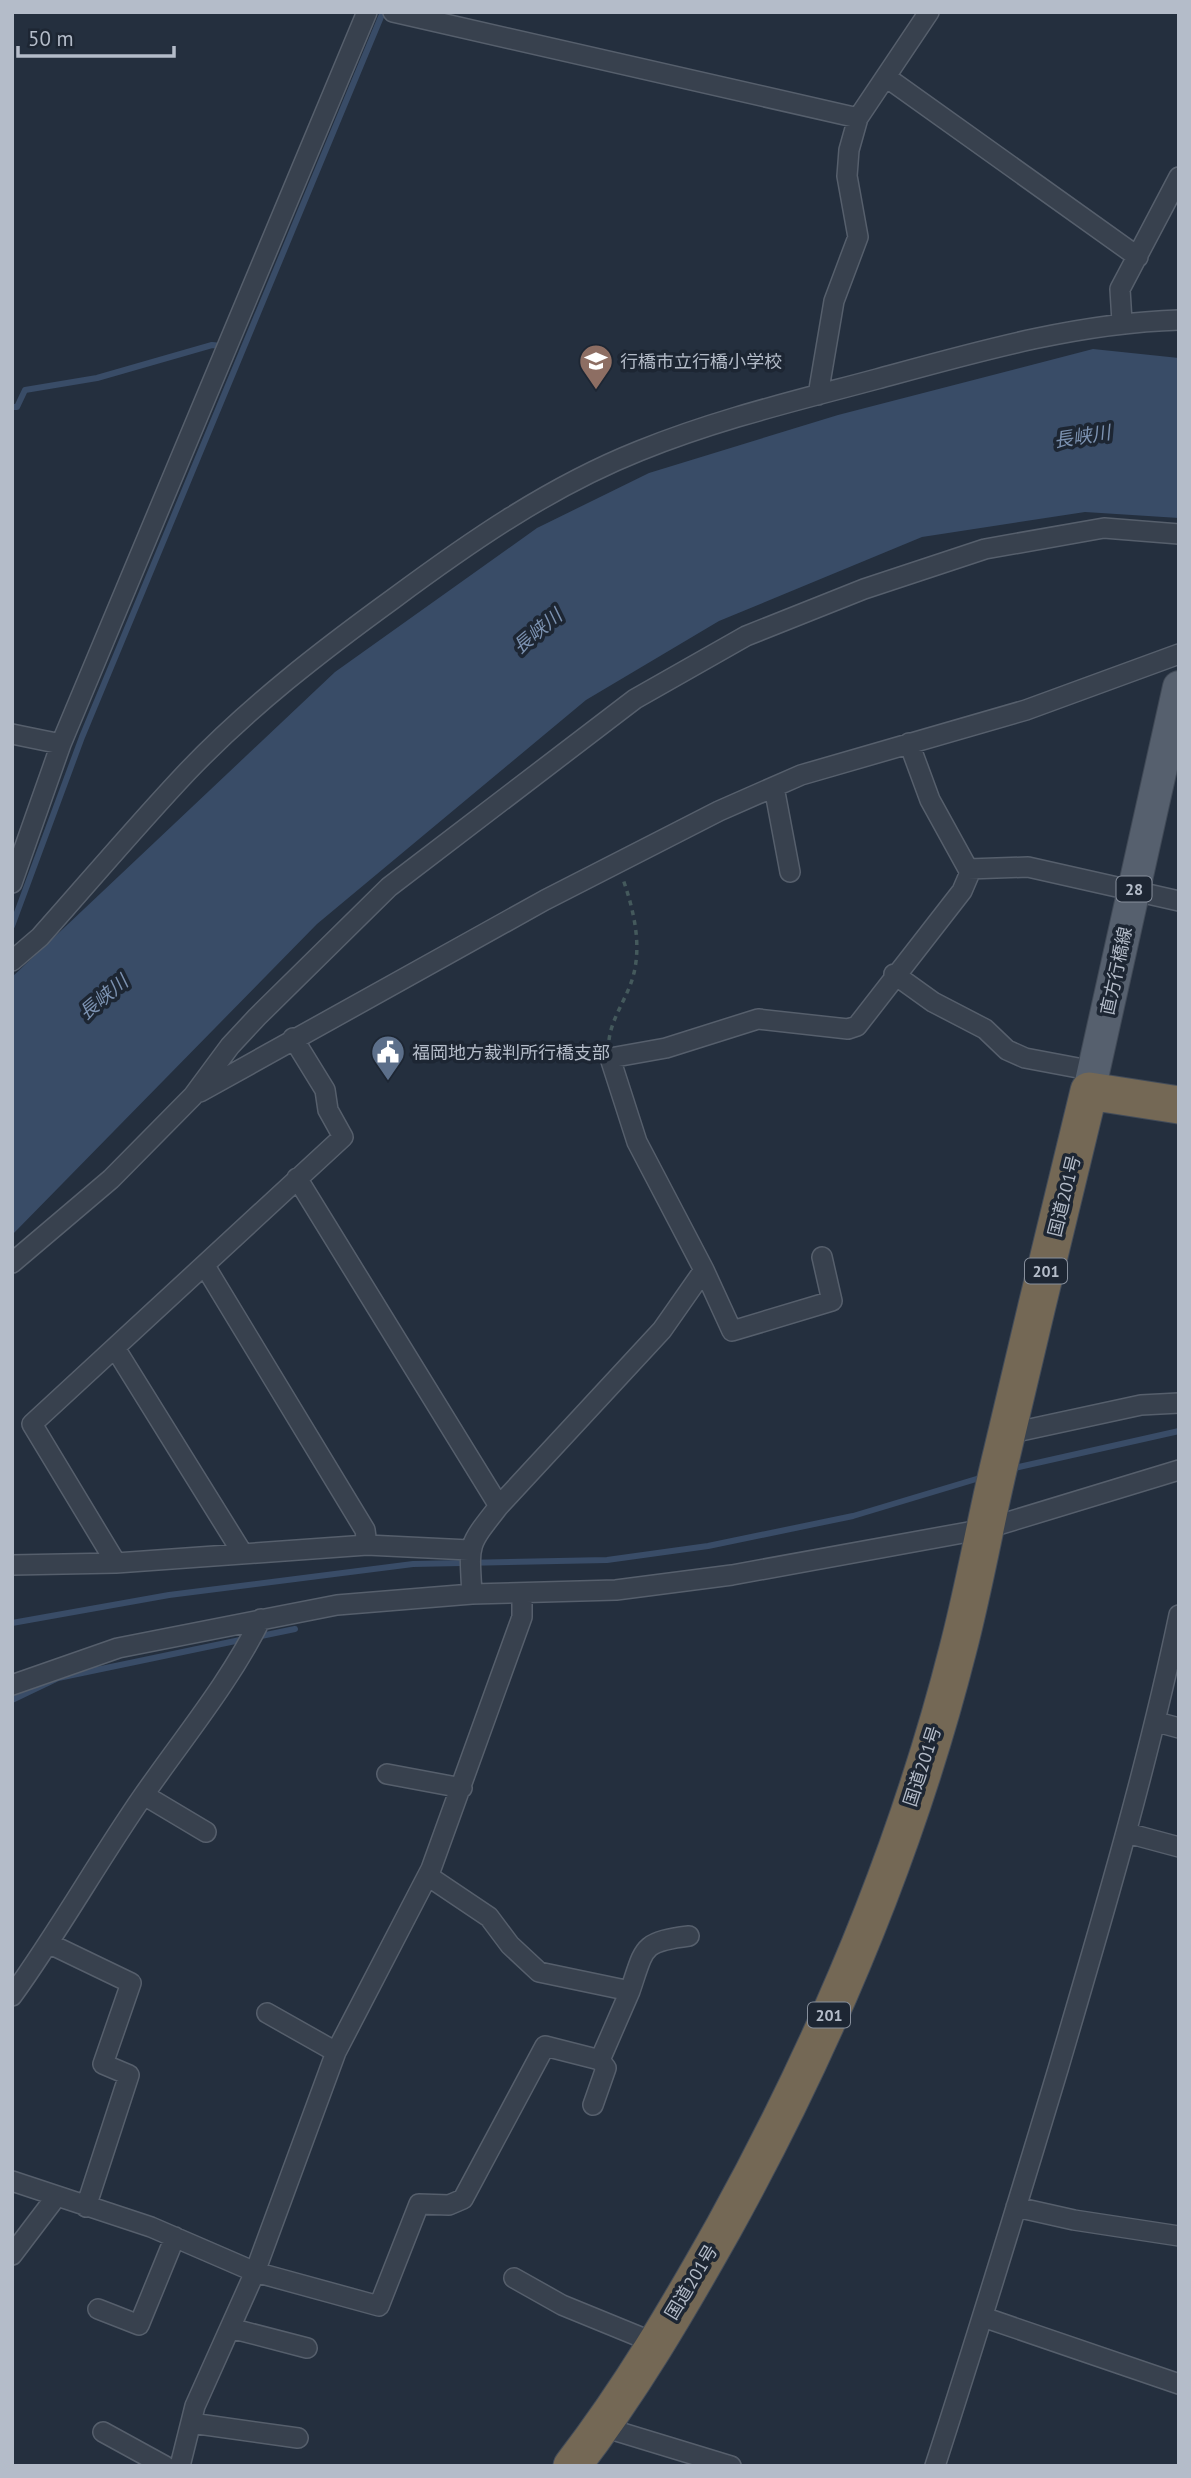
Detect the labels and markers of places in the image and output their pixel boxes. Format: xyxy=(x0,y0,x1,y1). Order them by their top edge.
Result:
school or university icon: 行橋市立行橋小学校 xyxy=(577,342,615,391)
place label: 行橋市立行橋小学校 xyxy=(620,350,782,373)
public building icon: 福岡地方裁判所行橋支部 xyxy=(369,1033,407,1082)
place label: 福岡地方裁判所行橋支部 xyxy=(412,1041,610,1064)

